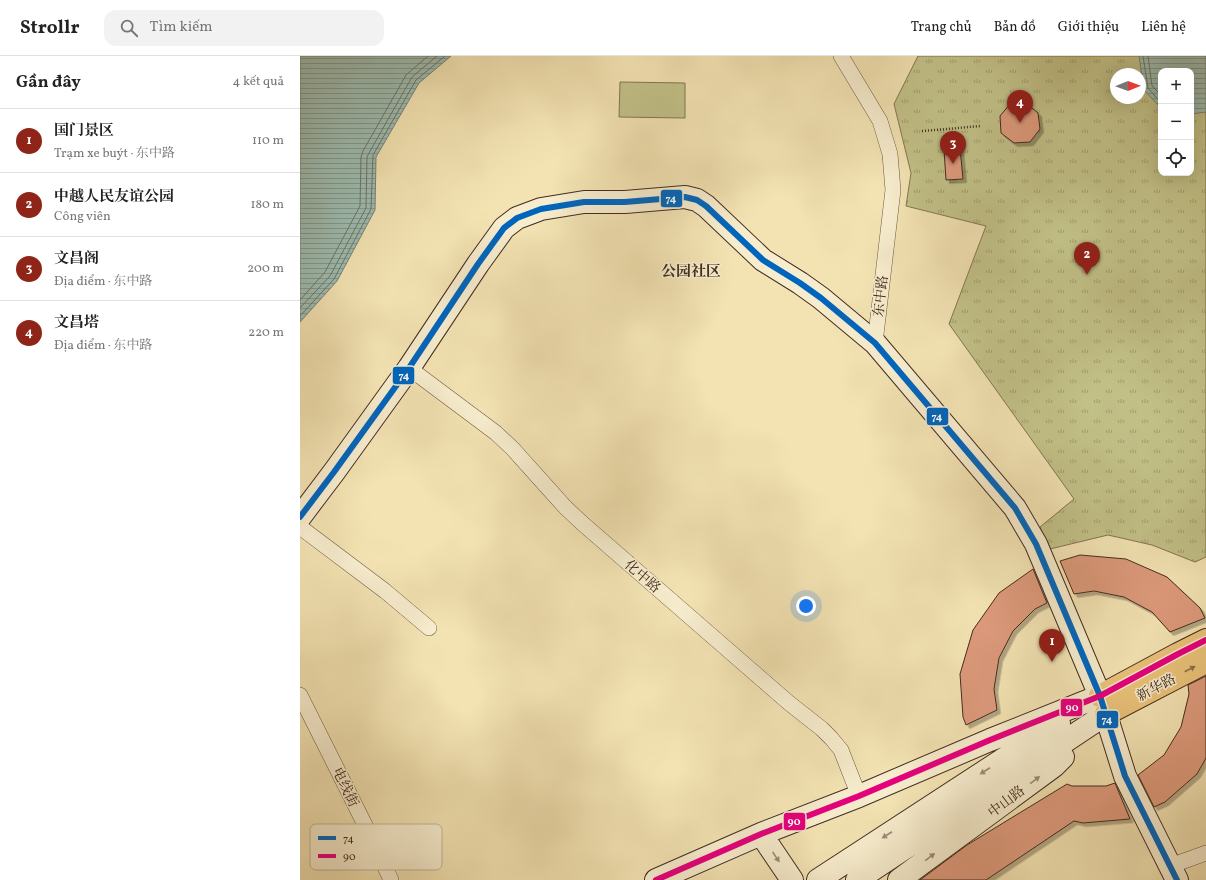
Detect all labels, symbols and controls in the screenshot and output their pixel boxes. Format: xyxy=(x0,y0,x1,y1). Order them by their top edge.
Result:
search box xyxy=(104,10,384,46)
text: Strollr xyxy=(20,15,80,41)
icon: search xyxy=(118,17,140,39)
text: Tìm kiếm xyxy=(150,17,213,38)
text: Trang chủ xyxy=(911,18,972,37)
text: Bản đồ xyxy=(994,18,1036,37)
text: Giới thiệu xyxy=(1058,18,1119,37)
text: Liên hệ xyxy=(1141,18,1186,37)
north arrow xyxy=(1110,68,1146,104)
map controls xyxy=(1158,68,1194,176)
button: + xyxy=(1158,68,1194,104)
text: Gần đây xyxy=(16,71,81,94)
text: 4 kết quả xyxy=(233,73,284,91)
pin: 4 xyxy=(1007,90,1033,123)
button: − xyxy=(1158,104,1194,140)
text: 国门景区 xyxy=(54,121,114,142)
pin: 3 xyxy=(940,131,966,164)
text: 1 xyxy=(26,132,32,150)
text: 110 m xyxy=(252,132,284,150)
button: locate xyxy=(1158,140,1194,176)
text: Trạm xe buýt · 东中路 xyxy=(54,145,175,163)
text: 中越人民友谊公园 xyxy=(54,187,174,208)
line badge: 74 xyxy=(660,189,683,208)
text: 74 xyxy=(665,192,677,207)
text: 2 xyxy=(26,196,32,214)
text: 180 m xyxy=(250,196,284,214)
text: Công viên xyxy=(54,208,111,226)
pin: 2 xyxy=(1074,242,1100,275)
text: 文昌阁 xyxy=(54,249,99,270)
text: 3 xyxy=(26,260,32,278)
text: 200 m xyxy=(247,260,284,278)
district label: 公园社区 xyxy=(661,262,721,283)
text: Địa điểm · 东中路 xyxy=(54,273,152,291)
street label: 东中路 xyxy=(870,274,893,318)
text: 文昌塔 xyxy=(54,313,99,334)
text: 4 xyxy=(25,324,33,342)
text: 220 m xyxy=(248,324,284,342)
text: Địa điểm · 东中路 xyxy=(54,337,152,355)
line badge: 74 xyxy=(392,366,415,385)
text: 74 xyxy=(398,369,410,384)
line badge: 74 xyxy=(926,407,949,426)
text: 74 xyxy=(931,410,943,425)
street label: 化中路 xyxy=(620,556,664,598)
your location xyxy=(796,596,816,616)
pin: 1 xyxy=(1039,629,1065,662)
one-way arrow xyxy=(1184,666,1196,673)
street label: 新华路 xyxy=(1134,670,1180,707)
line badge: 90 xyxy=(1060,698,1083,717)
text: 90 xyxy=(1066,701,1079,716)
line badge: 74 xyxy=(1096,710,1119,729)
text: 74 xyxy=(1101,713,1113,728)
street label: 电线街 xyxy=(327,765,362,811)
one-way arrow xyxy=(980,767,990,775)
one-way arrow xyxy=(1030,776,1040,784)
street label: 中山路 xyxy=(984,782,1029,822)
line badge: 90 xyxy=(783,812,806,831)
text: 90 xyxy=(788,815,801,830)
legend xyxy=(310,824,442,870)
one-way arrow xyxy=(882,831,892,839)
text: 74 xyxy=(343,832,354,847)
text: 90 xyxy=(343,850,356,865)
one-way arrow xyxy=(772,852,780,862)
one-way arrow xyxy=(925,853,936,862)

